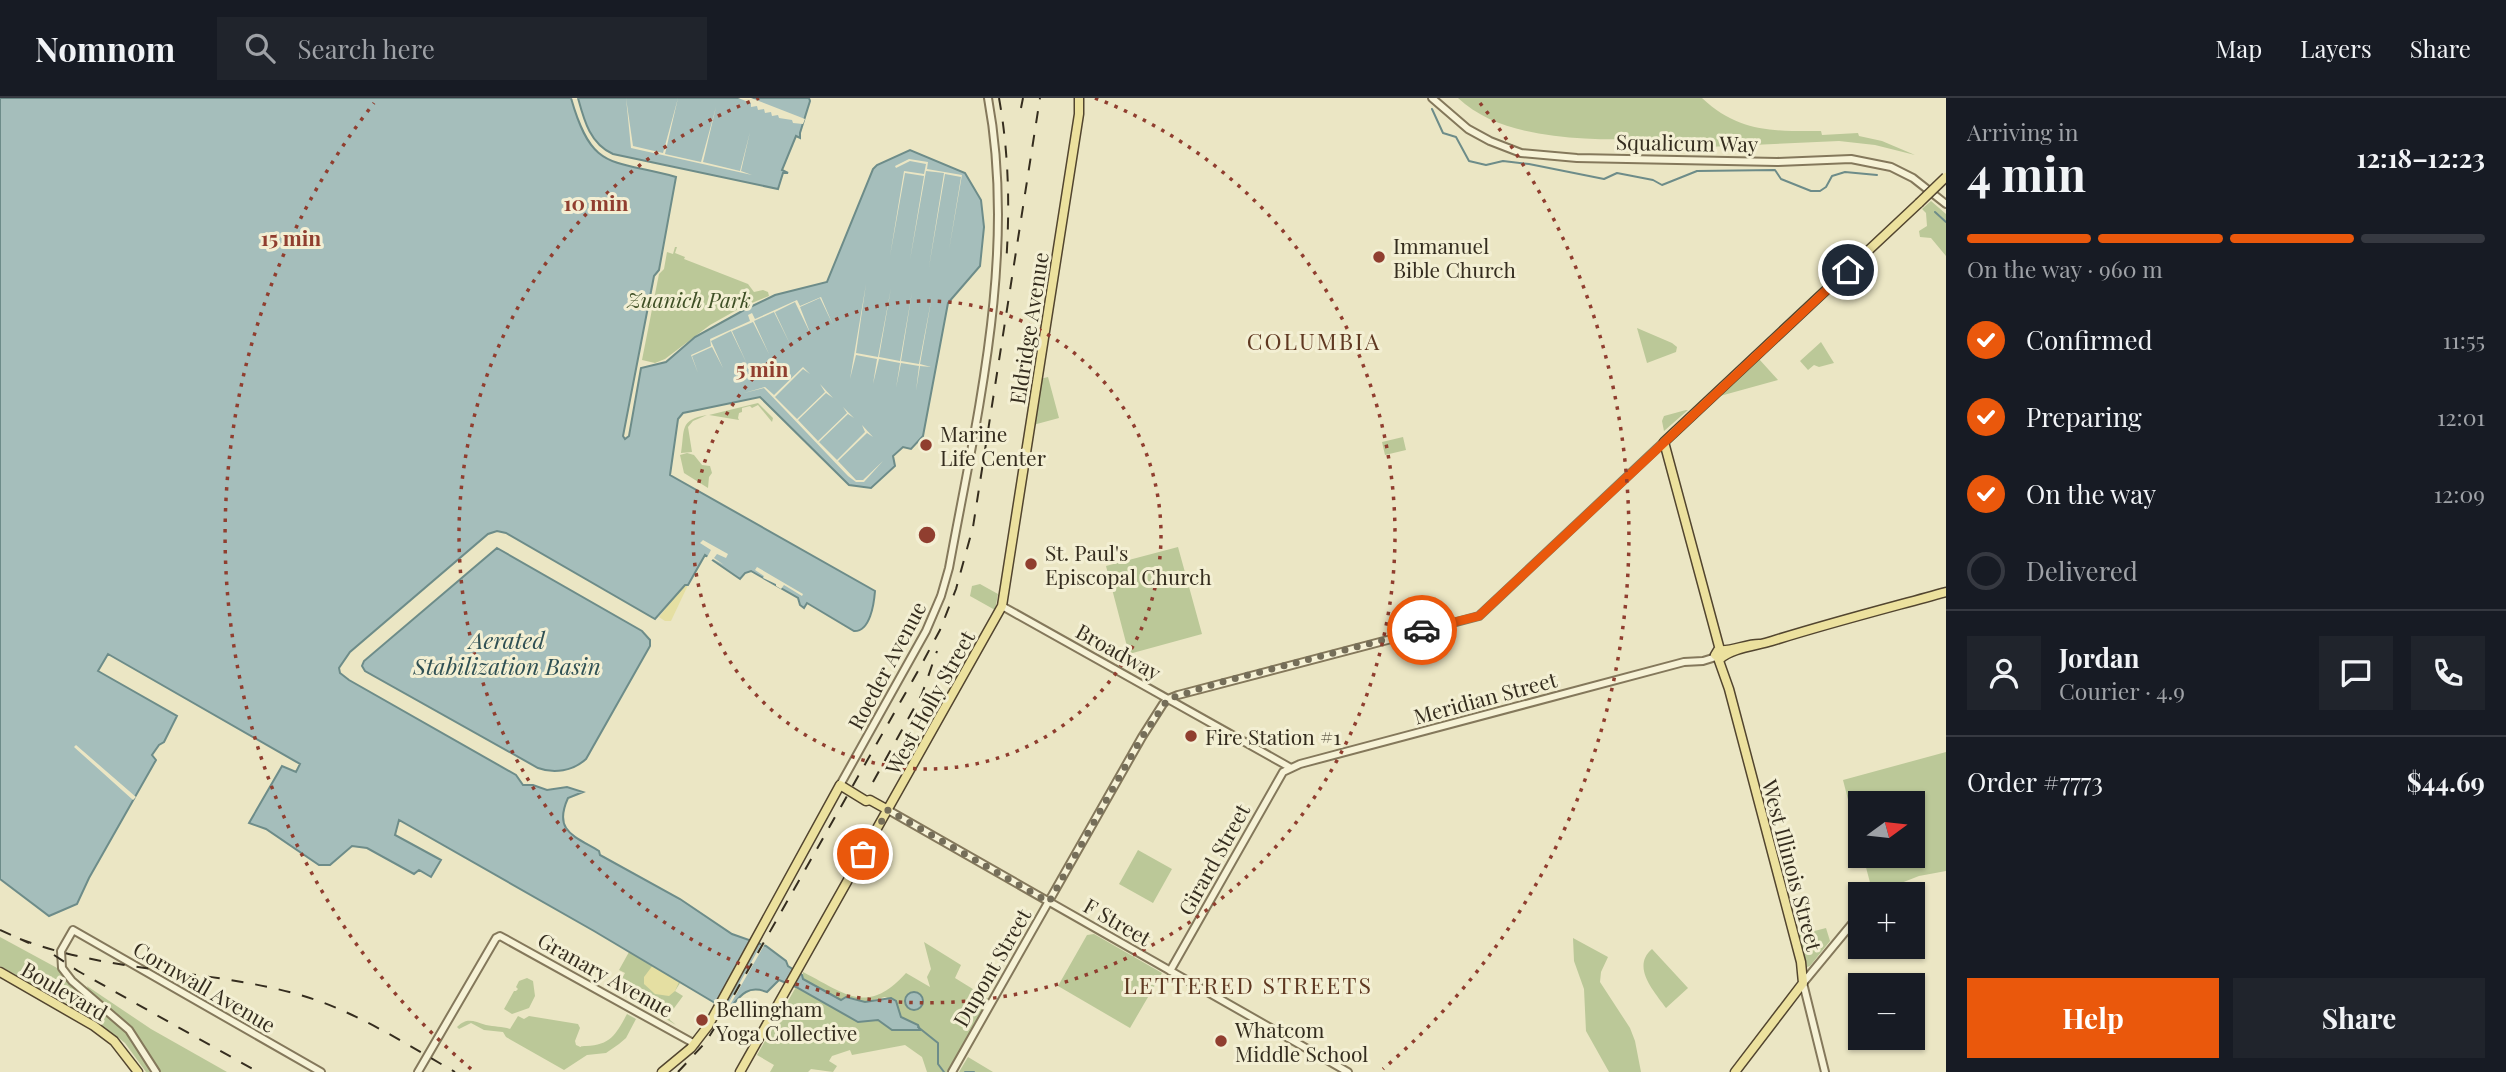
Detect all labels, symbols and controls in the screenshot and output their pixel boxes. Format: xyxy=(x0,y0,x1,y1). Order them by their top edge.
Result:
search box xyxy=(217,17,707,80)
text: Nomnom xyxy=(35,26,175,70)
icon: search xyxy=(241,29,279,67)
text: Search here xyxy=(297,31,435,66)
text: Map xyxy=(2216,32,2262,64)
text: Layers xyxy=(2300,32,2372,64)
text: Share xyxy=(2410,32,2471,64)
text: Arriving in xyxy=(1967,116,2079,147)
street label: Squalicum Way xyxy=(1616,127,1759,157)
text: 12:18–12:23 xyxy=(2357,140,2485,175)
text: 4 min xyxy=(1967,142,2086,204)
text: 10 min xyxy=(564,188,629,216)
text: 15 min xyxy=(261,223,321,251)
place label: Immanuel Bible Church xyxy=(1393,231,1517,283)
pin xyxy=(1818,240,1878,300)
marker: Immanuel Bible Church xyxy=(1371,249,1387,265)
street label: Eldridge Avenue xyxy=(1002,250,1054,406)
icon: home xyxy=(1829,251,1867,289)
text: On the way · 960 m xyxy=(1967,253,2163,284)
park label: Zuanich Park xyxy=(626,285,751,313)
icon: check xyxy=(1967,321,2005,359)
text: Confirmed xyxy=(2026,322,2153,357)
text: 11:55 xyxy=(2443,324,2485,355)
district label: COLUMBIA xyxy=(1247,325,1381,356)
text: 5 min xyxy=(736,354,788,382)
icon: check xyxy=(1967,398,2005,436)
text: Preparing xyxy=(2026,399,2142,434)
text: 12:01 xyxy=(2437,401,2485,432)
place label: Marine Life Center xyxy=(940,419,1047,471)
marker: Marine Life Center xyxy=(918,437,934,453)
icon: check xyxy=(1967,475,2005,513)
text: On the way xyxy=(2026,476,2156,511)
text: 12:09 xyxy=(2434,478,2485,509)
centre of rings xyxy=(915,523,939,547)
place label: St. Paul's Episcopal Church xyxy=(1045,538,1212,590)
text: Delivered xyxy=(2026,553,2138,588)
marker: St. Paul's Episcopal Church xyxy=(1023,556,1039,572)
courier xyxy=(1387,595,1457,665)
street label: Roeder Avenue xyxy=(840,596,932,734)
icon: car xyxy=(1403,611,1441,649)
street label: Broadway xyxy=(1072,616,1167,686)
water label: Aerated Stabilization Basin xyxy=(412,624,601,681)
street label: West Holly Street xyxy=(877,625,980,780)
button: person xyxy=(1967,636,2041,710)
button: chat xyxy=(2319,636,2393,710)
button: phone xyxy=(2411,636,2485,710)
text: Jordan xyxy=(2059,640,2139,675)
street label: Meridian Street xyxy=(1410,664,1560,730)
text: Courier · 4.9 xyxy=(2059,675,2185,706)
place label: Fire Station #1 xyxy=(1205,722,1341,750)
marker: Fire Station #1 xyxy=(1183,728,1199,744)
text: Order #7773 xyxy=(1967,764,2103,799)
text: $44.69 xyxy=(2407,764,2485,799)
street label: West Illinois Street xyxy=(1756,775,1829,954)
north arrow xyxy=(1848,791,1925,868)
map controls xyxy=(1848,791,1925,1050)
street label: Girard Street xyxy=(1171,798,1255,920)
pin xyxy=(833,824,893,884)
icon: bag xyxy=(844,835,882,873)
button: + xyxy=(1848,882,1925,959)
street label: F Street xyxy=(1079,891,1157,952)
street label: Dupont Street xyxy=(946,902,1036,1031)
street label: Granary Avenue xyxy=(533,925,679,1023)
street label: Cornwall Avenue xyxy=(129,934,281,1038)
street label: Boulevard xyxy=(17,954,113,1026)
district label: LETTERED STREETS xyxy=(1123,969,1373,1000)
button: − xyxy=(1848,973,1925,1050)
button: Help xyxy=(1967,978,2219,1058)
button: Share xyxy=(2233,978,2485,1058)
place label: Bellingham Yoga Collective xyxy=(715,994,858,1046)
marker: Bellingham Yoga Collective xyxy=(694,1012,710,1028)
place label: Whatcom Middle School xyxy=(1234,1015,1368,1067)
marker: Whatcom Middle School xyxy=(1213,1033,1229,1049)

